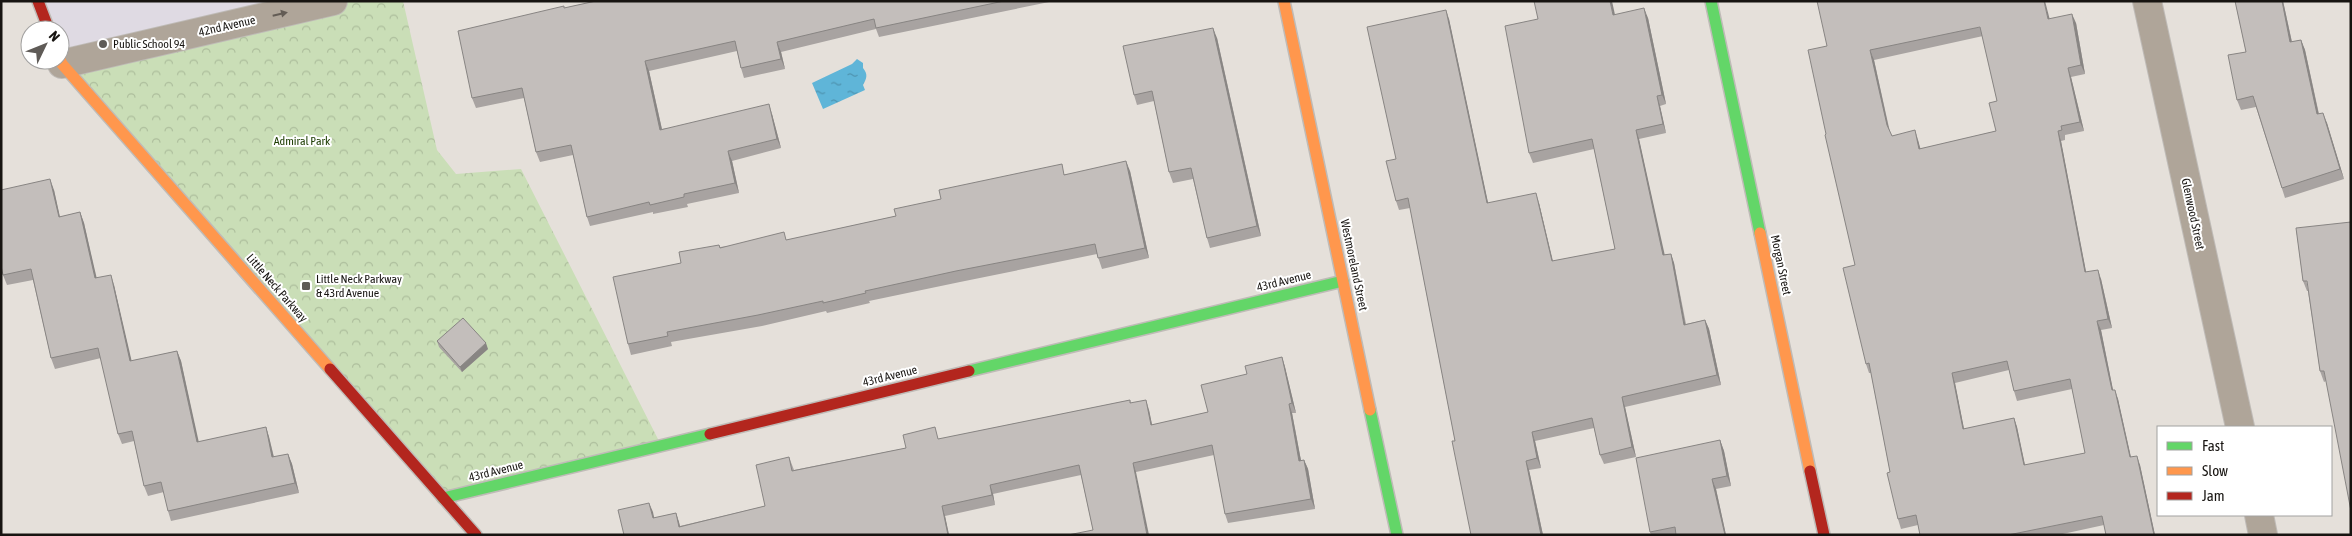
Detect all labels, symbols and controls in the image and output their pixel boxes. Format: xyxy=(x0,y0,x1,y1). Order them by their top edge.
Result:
one-way arrow xyxy=(272,9,288,17)
street label: 42nd Avenue xyxy=(197,13,257,39)
north arrow xyxy=(20,20,70,70)
text: N xyxy=(46,28,63,45)
place label: Public School 94 xyxy=(113,37,185,51)
marker: Public School 94 xyxy=(97,38,109,50)
park label: Admiral Park xyxy=(274,134,331,148)
street label: Glenwood Street xyxy=(2179,177,2208,252)
street label: Westmoreland Street xyxy=(1337,218,1371,312)
street label: Morgan Street xyxy=(1768,234,1794,297)
street label: Little Neck Parkway xyxy=(244,251,310,325)
street label: 43rd Avenue xyxy=(1255,268,1313,294)
place label: Little Neck Parkway & 43rd Avenue xyxy=(316,272,402,300)
marker: Little Neck Parkway & 43rd Avenue xyxy=(300,280,312,292)
street label: 43rd Avenue xyxy=(861,363,919,389)
legend xyxy=(2157,426,2332,516)
text: Fast xyxy=(2202,437,2224,454)
street label: 43rd Avenue xyxy=(467,458,525,484)
text: Slow xyxy=(2202,462,2228,479)
text: Jam xyxy=(2202,487,2225,504)

